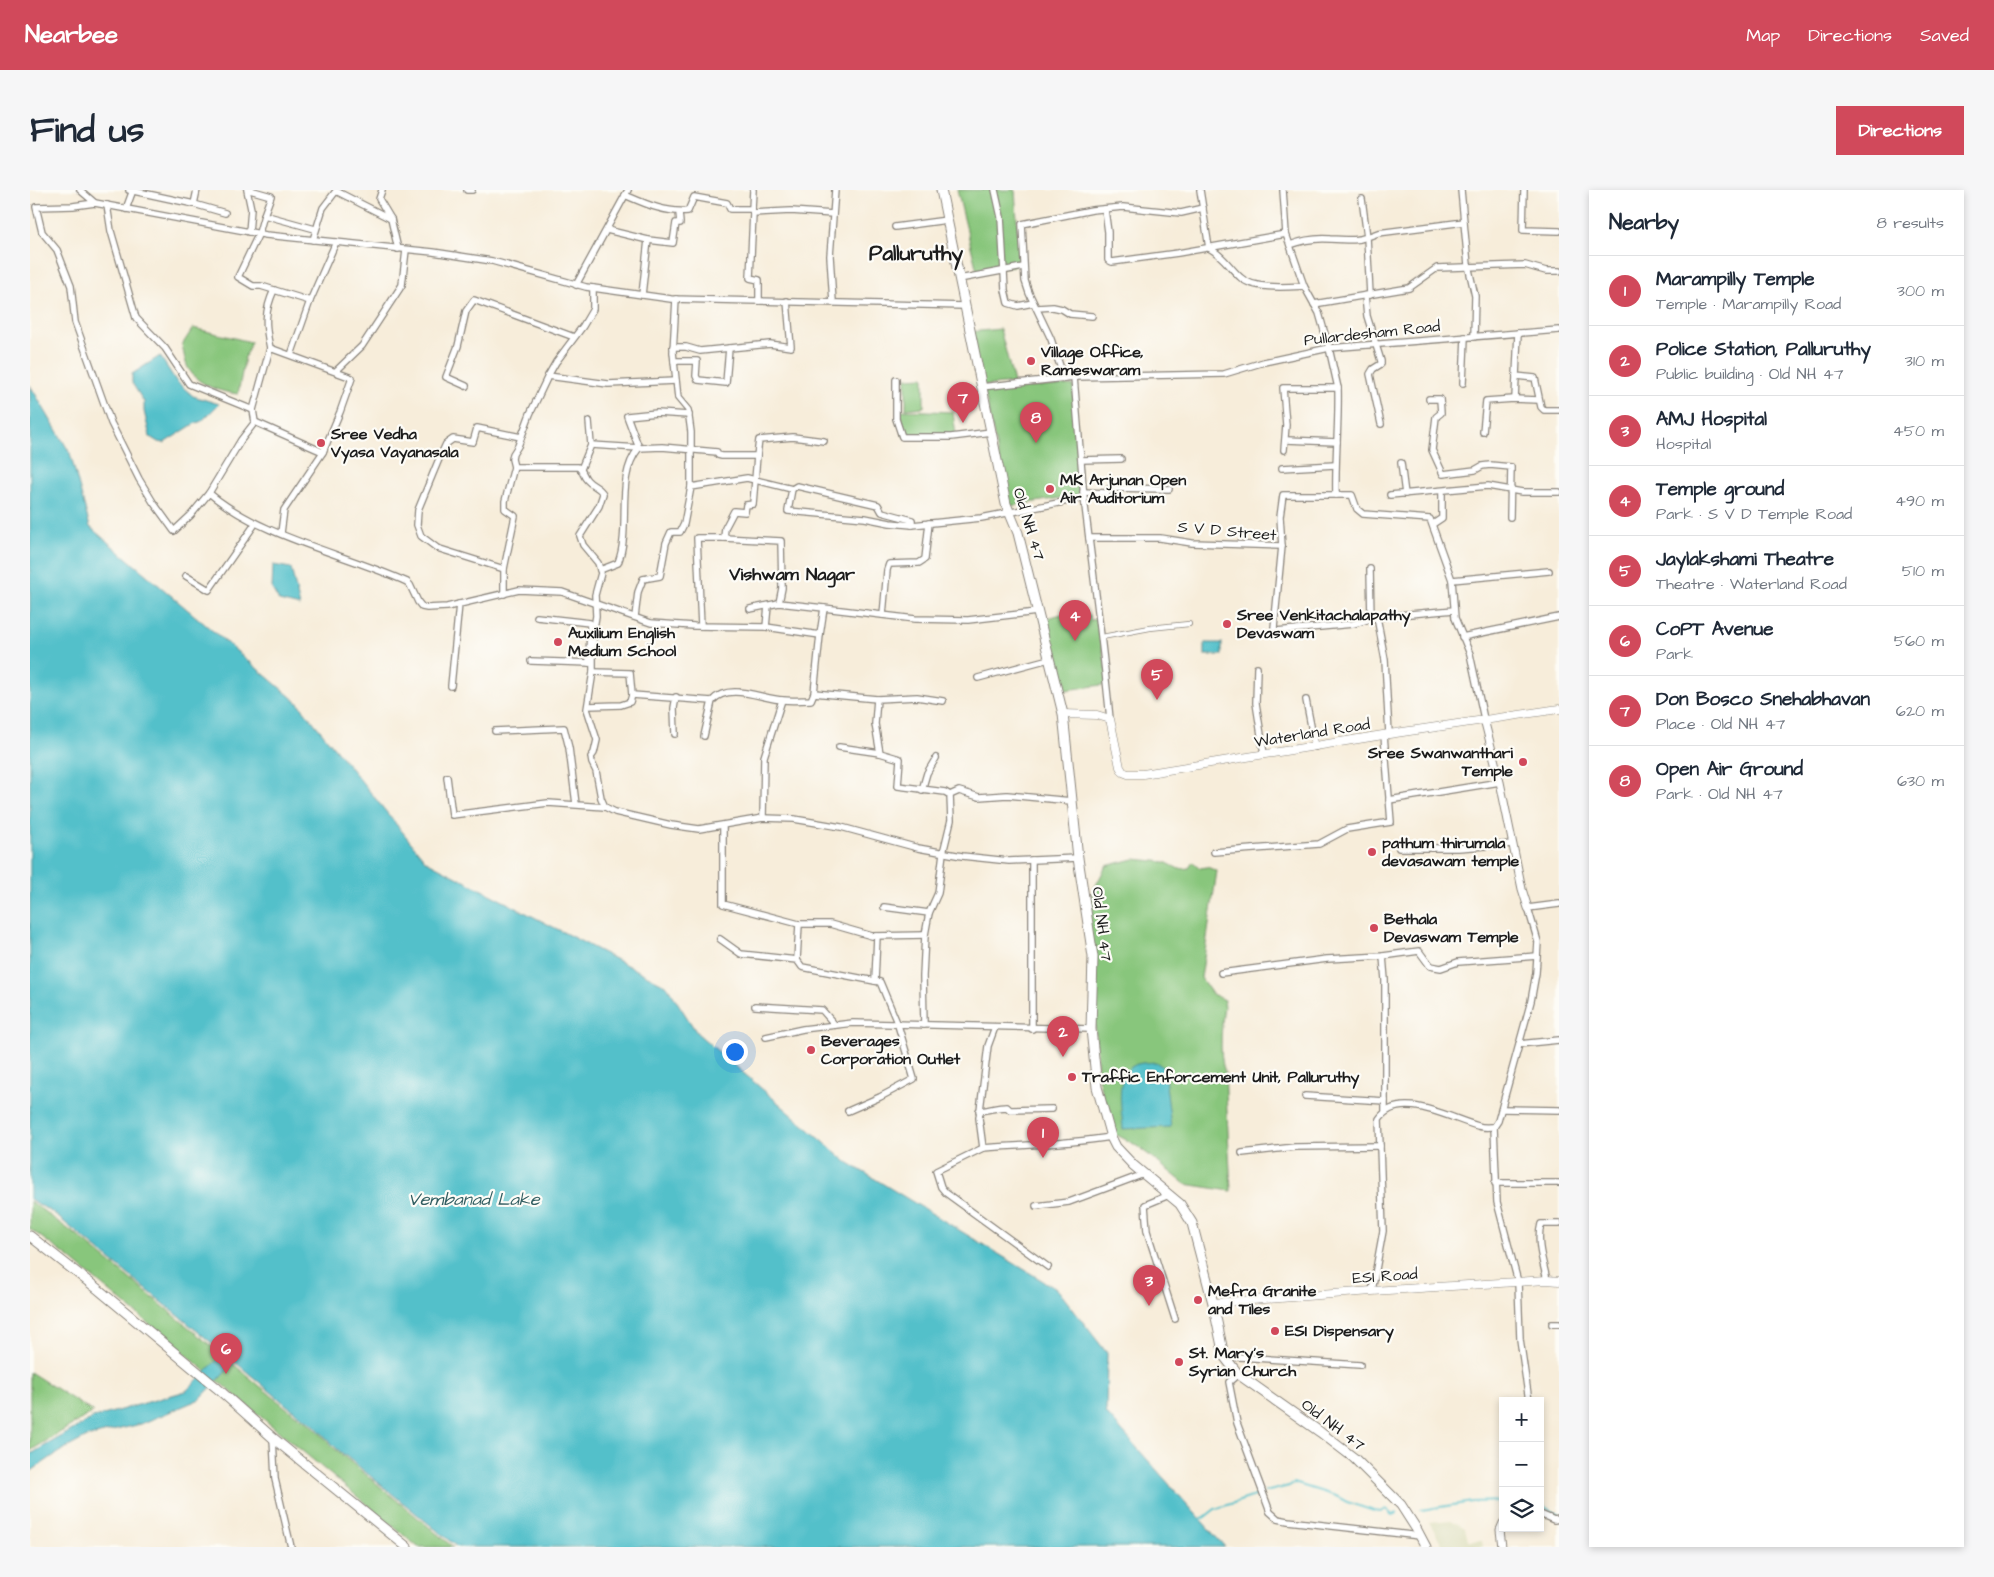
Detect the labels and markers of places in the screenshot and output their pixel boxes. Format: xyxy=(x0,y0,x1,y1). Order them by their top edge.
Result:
place label: Village Office, Rameswaram xyxy=(1040,341,1144,381)
marker: Village Office, Rameswaram xyxy=(1025,355,1037,367)
pin: 7 xyxy=(947,382,979,423)
pin: 8 xyxy=(1020,402,1052,443)
place label: Sree Vedha Vyasa Vayanasala xyxy=(330,423,459,464)
marker: Sree Vedha Vyasa Vayanasala xyxy=(315,437,327,449)
place label: MK Arjunan Open Air Auditorium xyxy=(1060,469,1186,509)
marker: MK Arjunan Open Air Auditorium xyxy=(1044,483,1056,495)
pin: 4 xyxy=(1059,600,1091,641)
place label: Sree Venkitachalapathy Devaswam xyxy=(1236,604,1411,644)
marker: Sree Venkitachalapathy Devaswam xyxy=(1221,618,1233,630)
place label: Auxilium English Medium School xyxy=(568,622,677,662)
marker: Auxilium English Medium School xyxy=(552,636,564,648)
pin: 5 xyxy=(1141,659,1173,700)
place label: Sree Swanwanthari Temple xyxy=(1367,742,1514,782)
marker: Sree Swanwanthari Temple xyxy=(1517,756,1529,768)
place label: pathum thirumala devasawam temple xyxy=(1381,832,1519,872)
marker: pathum thirumala devasawam temple xyxy=(1366,846,1378,858)
place label: Bethala Devaswam Temple xyxy=(1384,908,1519,948)
marker: Bethala Devaswam Temple xyxy=(1368,922,1380,934)
pin: 2 xyxy=(1047,1016,1079,1057)
place label: Beverages Corporation Outlet xyxy=(821,1030,961,1070)
marker: Beverages Corporation Outlet xyxy=(805,1044,817,1056)
place label: Traffic Enforcement Unit, Palluruthy xyxy=(1081,1066,1359,1089)
marker: Traffic Enforcement Unit, Palluruthy xyxy=(1066,1071,1078,1083)
pin: 1 xyxy=(1027,1117,1059,1158)
pin: 3 xyxy=(1133,1265,1165,1306)
place label: Mefra Granite and Tiles xyxy=(1207,1280,1317,1320)
marker: Mefra Granite and Tiles xyxy=(1192,1294,1204,1306)
place label: ESI Dispensary xyxy=(1285,1320,1394,1343)
marker: ESI Dispensary xyxy=(1269,1325,1281,1337)
pin: 6 xyxy=(210,1333,242,1374)
place label: St. Mary's Syrian Church xyxy=(1188,1342,1297,1383)
marker: St. Mary's Syrian Church xyxy=(1173,1356,1185,1368)

